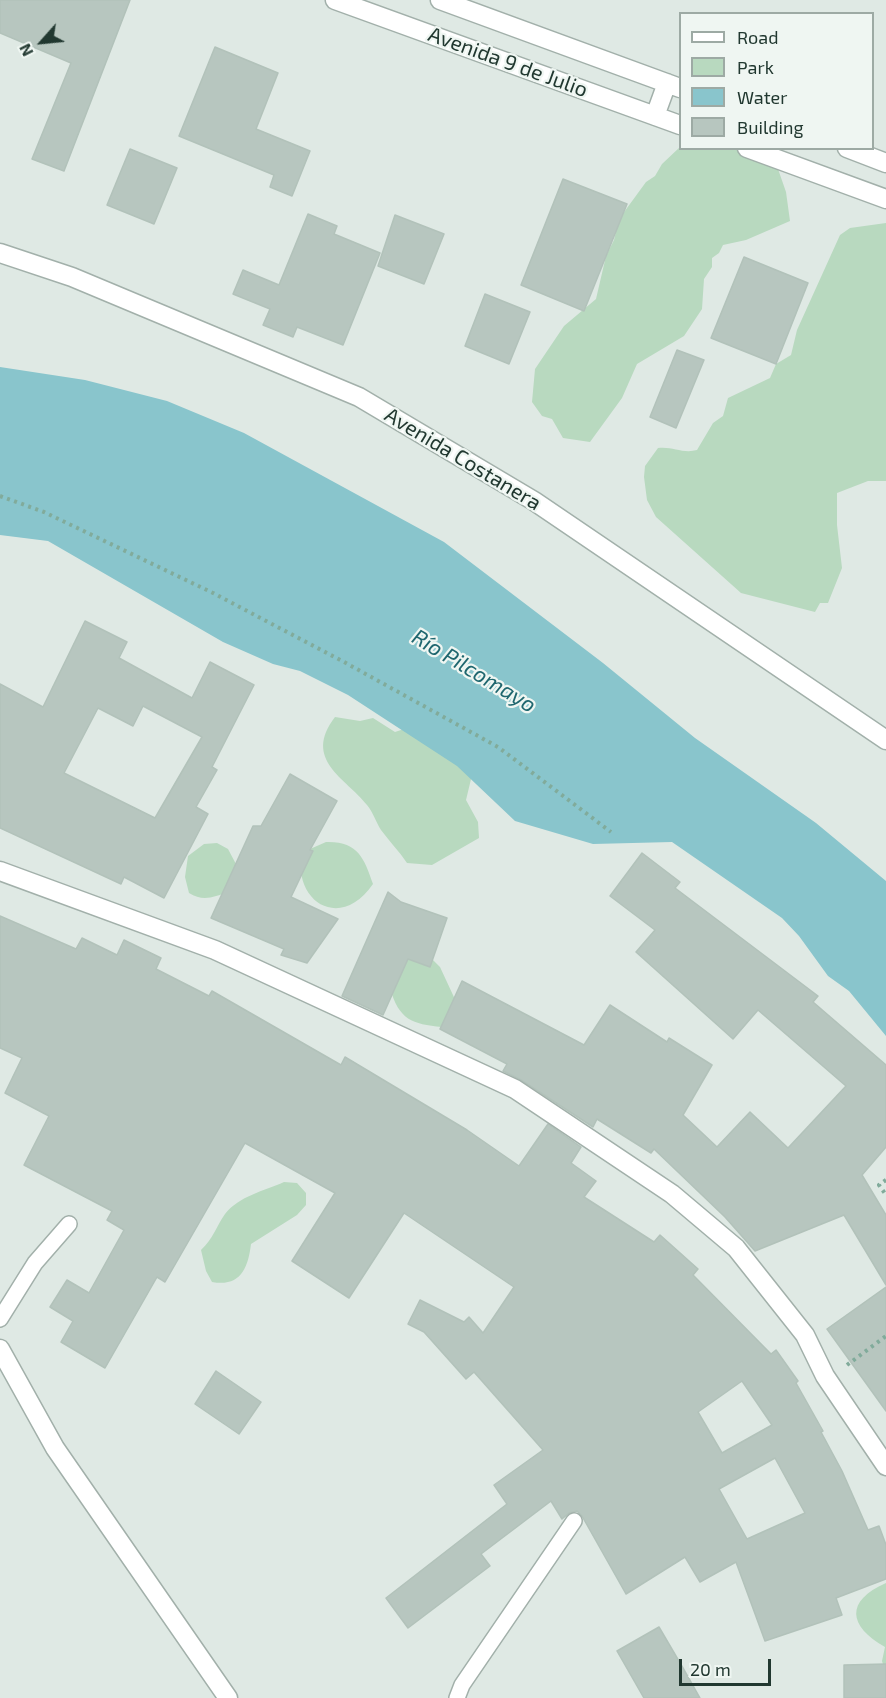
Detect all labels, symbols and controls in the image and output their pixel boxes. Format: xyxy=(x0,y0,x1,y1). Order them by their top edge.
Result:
north arrow xyxy=(12,12,72,72)
legend xyxy=(679,12,874,150)
street label: Avenida 9 de Julio xyxy=(425,21,591,103)
text: Road xyxy=(737,26,778,48)
text: N xyxy=(14,41,37,60)
text: Park xyxy=(737,56,774,78)
text: Water xyxy=(737,86,787,108)
text: Building xyxy=(737,116,804,138)
street label: Avenida Costanera xyxy=(380,402,546,516)
water label: Río Pilcomayo xyxy=(407,624,541,718)
scale bar xyxy=(682,1647,774,1685)
text: 20 m xyxy=(690,1658,731,1680)

